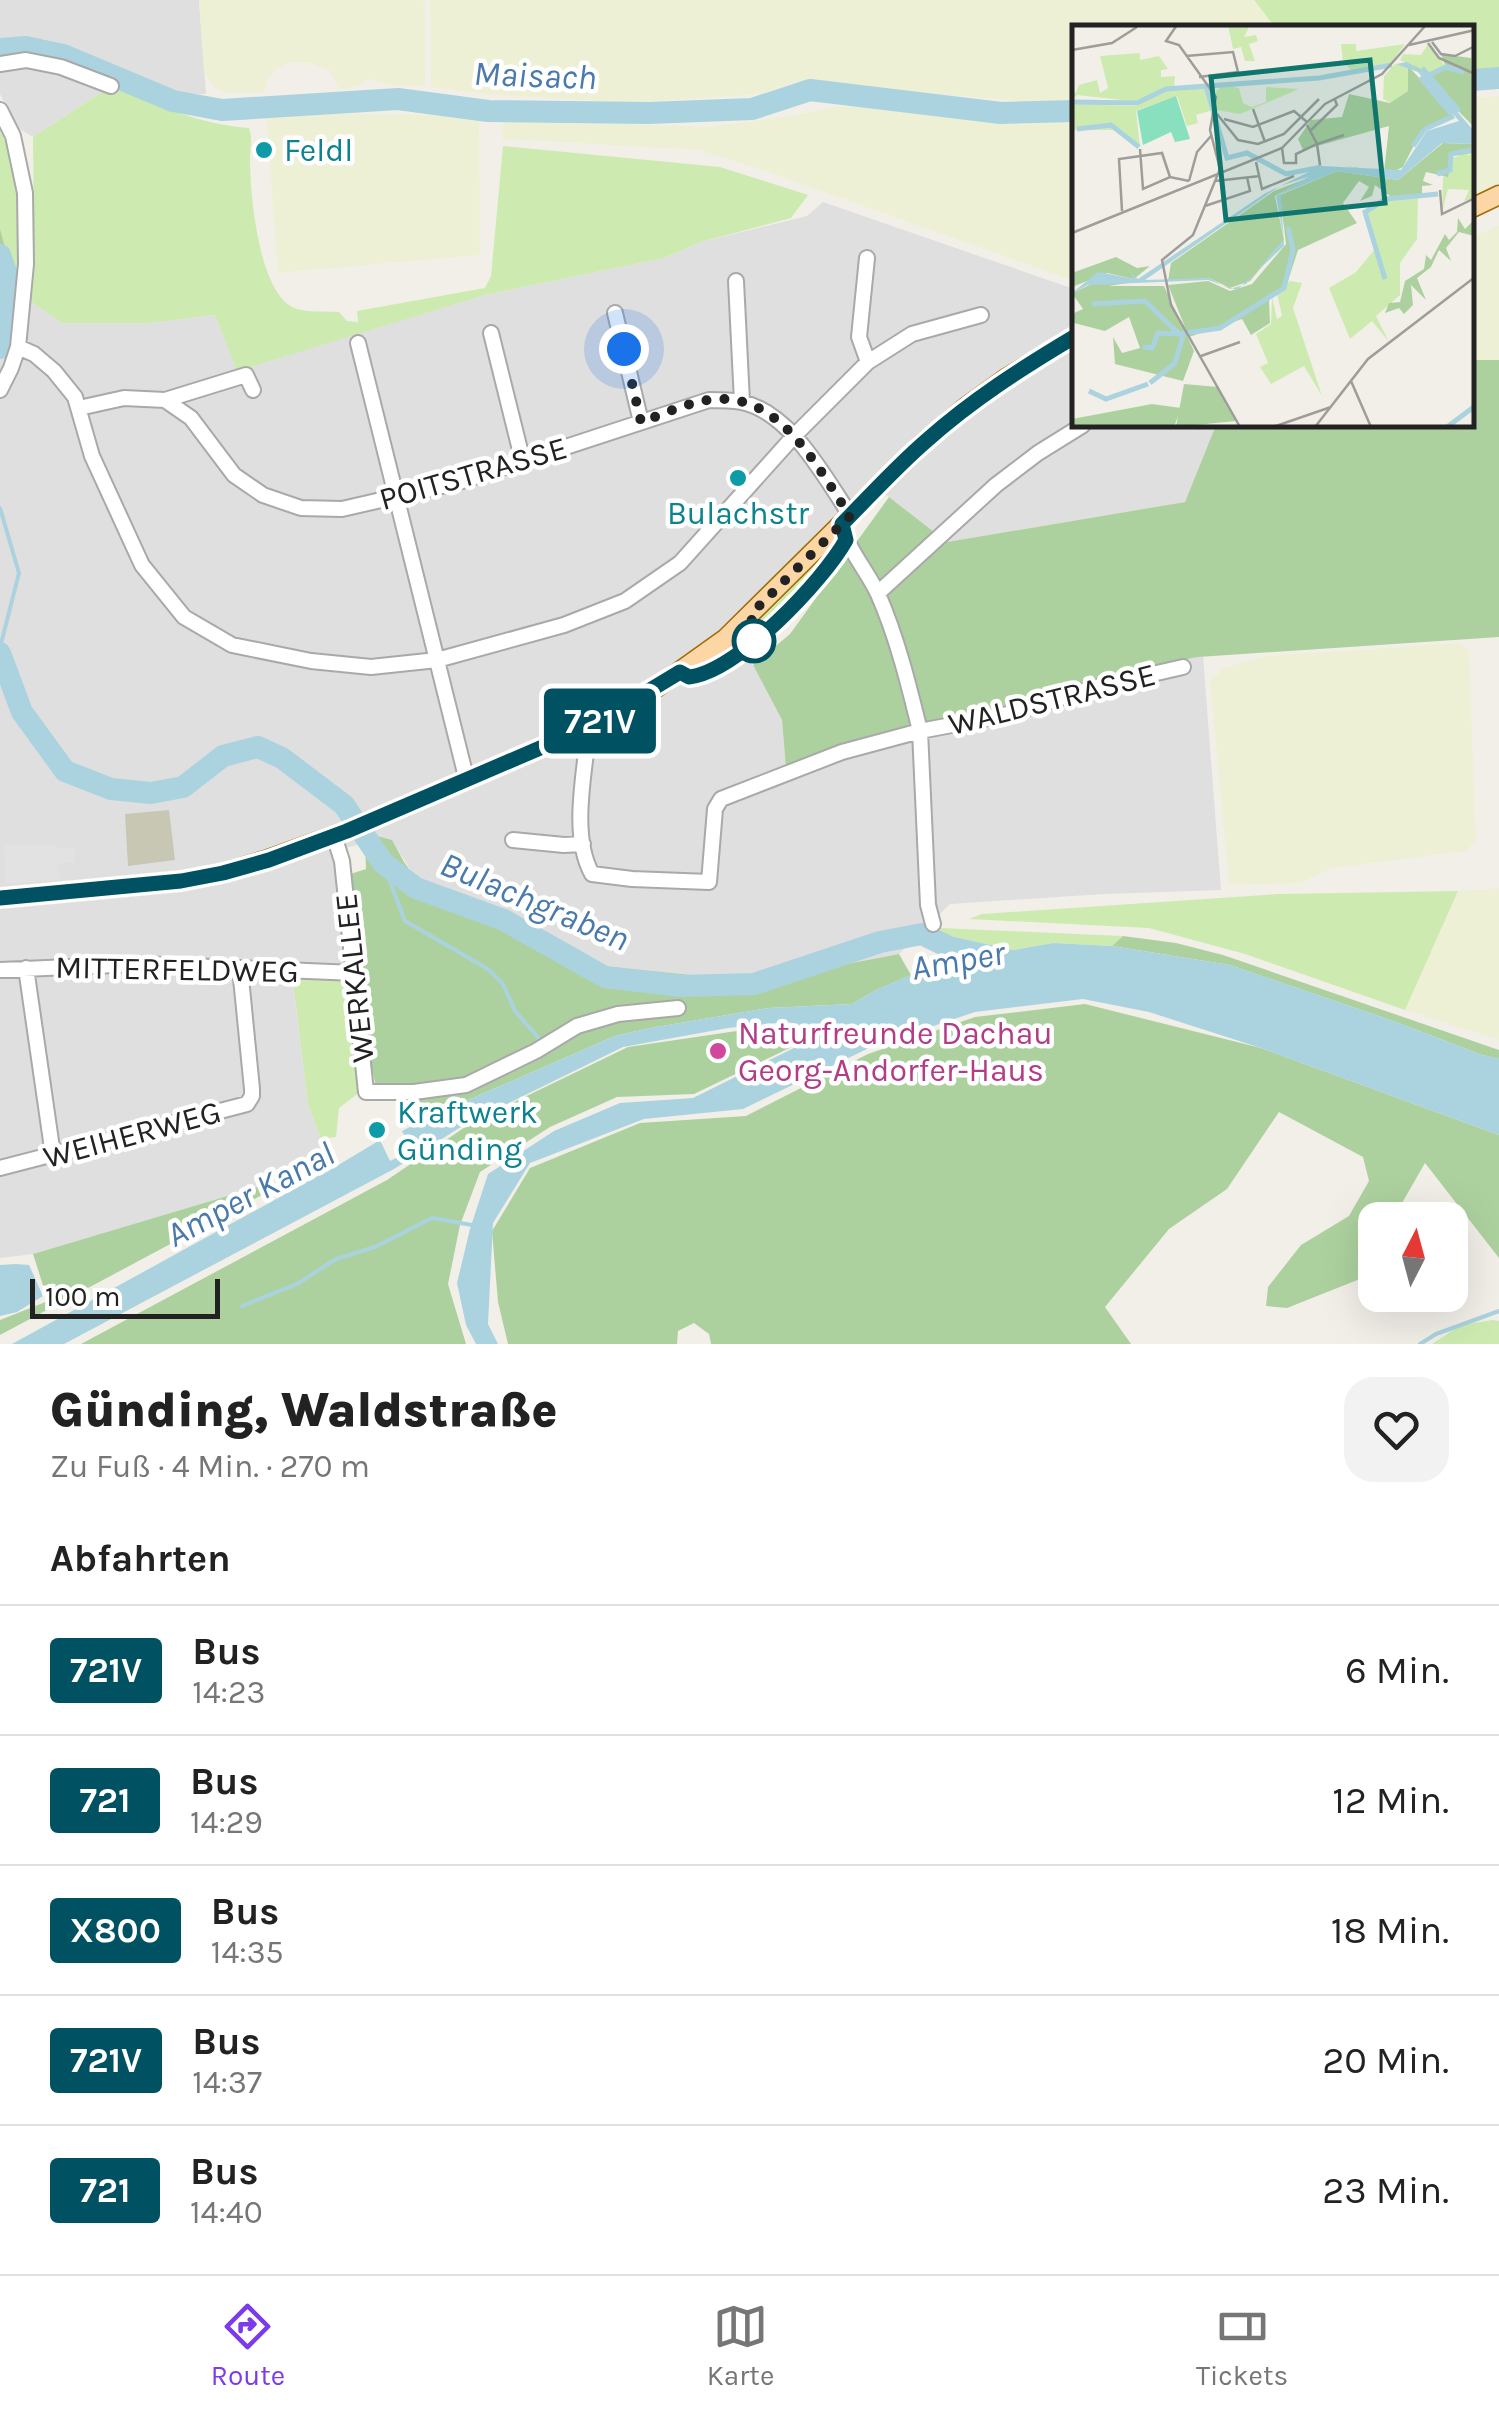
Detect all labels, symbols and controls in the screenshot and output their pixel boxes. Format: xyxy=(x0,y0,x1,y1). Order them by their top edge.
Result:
inset map xyxy=(1072,25,1474,428)
water label: Maisach xyxy=(473,53,597,98)
place label: Feldl xyxy=(284,132,353,169)
marker: Feldl xyxy=(253,139,275,161)
your location xyxy=(599,324,649,374)
street label: POITSTRASSE xyxy=(375,429,571,518)
marker: Bulachstr xyxy=(727,467,749,489)
place label: Bulachstr xyxy=(667,495,809,532)
unlabelled marker xyxy=(733,620,775,662)
street label: WALDSTRASSE xyxy=(945,656,1159,743)
line badge: 721V xyxy=(530,688,670,754)
text: 721V xyxy=(564,701,636,742)
water label: Bulachgraben xyxy=(434,843,636,960)
street label: WERKALLEE xyxy=(327,892,382,1064)
water label: Amper xyxy=(908,932,1009,989)
street label: MITTERFELDWEG xyxy=(55,949,299,990)
place label: Naturfreunde Dachau Georg-Andorfer-Haus xyxy=(738,1015,1053,1089)
marker: Naturfreunde Dachau Georg-Andorfer-Haus xyxy=(707,1040,729,1062)
street label: WEIHERWEG xyxy=(40,1093,225,1176)
place label: Kraftwerk Günding xyxy=(397,1094,538,1168)
marker: Kraftwerk Günding xyxy=(366,1119,388,1141)
water label: Amper Kanal xyxy=(159,1133,341,1256)
north arrow xyxy=(1358,1202,1468,1312)
map controls xyxy=(1358,1202,1468,1312)
scale bar xyxy=(30,1274,220,1318)
text: 100 m xyxy=(45,1280,120,1313)
button: heart xyxy=(1344,1377,1449,1482)
text: Günding, Waldstraße xyxy=(50,1382,558,1438)
text: Zu Fuß · 4 Min. · 270 m xyxy=(50,1448,370,1485)
text: Abfahrten xyxy=(50,1536,231,1581)
text: Bus xyxy=(192,1629,261,1674)
text: 6 Min. xyxy=(1345,1648,1449,1693)
text: 721V xyxy=(70,1650,142,1691)
text: 14:23 xyxy=(192,1674,265,1711)
text: Bus xyxy=(190,1759,259,1804)
text: 12 Min. xyxy=(1332,1778,1449,1823)
text: 721 xyxy=(79,1780,131,1821)
text: 14:29 xyxy=(190,1804,263,1841)
text: Bus xyxy=(211,1889,279,1934)
text: 18 Min. xyxy=(1331,1908,1449,1953)
text: X800 xyxy=(70,1910,161,1951)
text: 14:35 xyxy=(211,1934,284,1971)
text: Bus xyxy=(192,2019,261,2064)
text: 20 Min. xyxy=(1322,2038,1449,2083)
text: 721V xyxy=(70,2040,142,2081)
text: 14:37 xyxy=(192,2064,262,2101)
text: Bus xyxy=(190,2149,259,2194)
text: 23 Min. xyxy=(1322,2168,1449,2213)
text: 721 xyxy=(79,2170,131,2211)
text: 14:40 xyxy=(190,2194,263,2231)
tab: Route xyxy=(211,2299,285,2392)
tab: Karte xyxy=(707,2299,774,2392)
tab: Tickets xyxy=(1196,2299,1288,2392)

